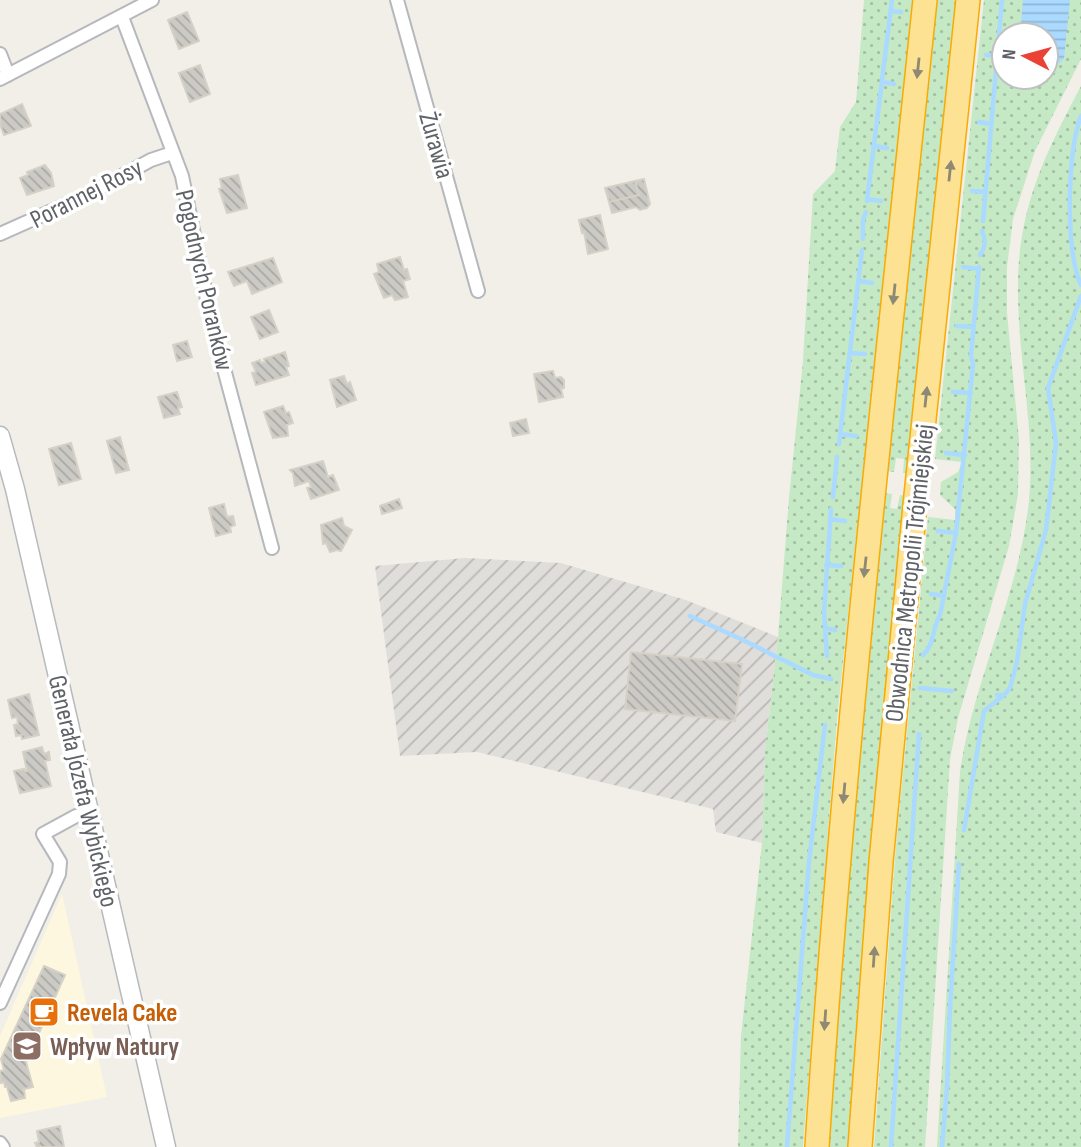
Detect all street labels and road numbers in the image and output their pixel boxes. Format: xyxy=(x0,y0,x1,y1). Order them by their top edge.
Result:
street label: Żurawia xyxy=(411,109,460,182)
street label: Porannej Rosy xyxy=(25,153,148,236)
street label: Pogodnych Poranków xyxy=(168,187,240,374)
street label: Obwodnica Metropolii Trójmiejskiej xyxy=(879,423,942,724)
street label: Generała Józefa Wybickiego xyxy=(41,672,124,910)

